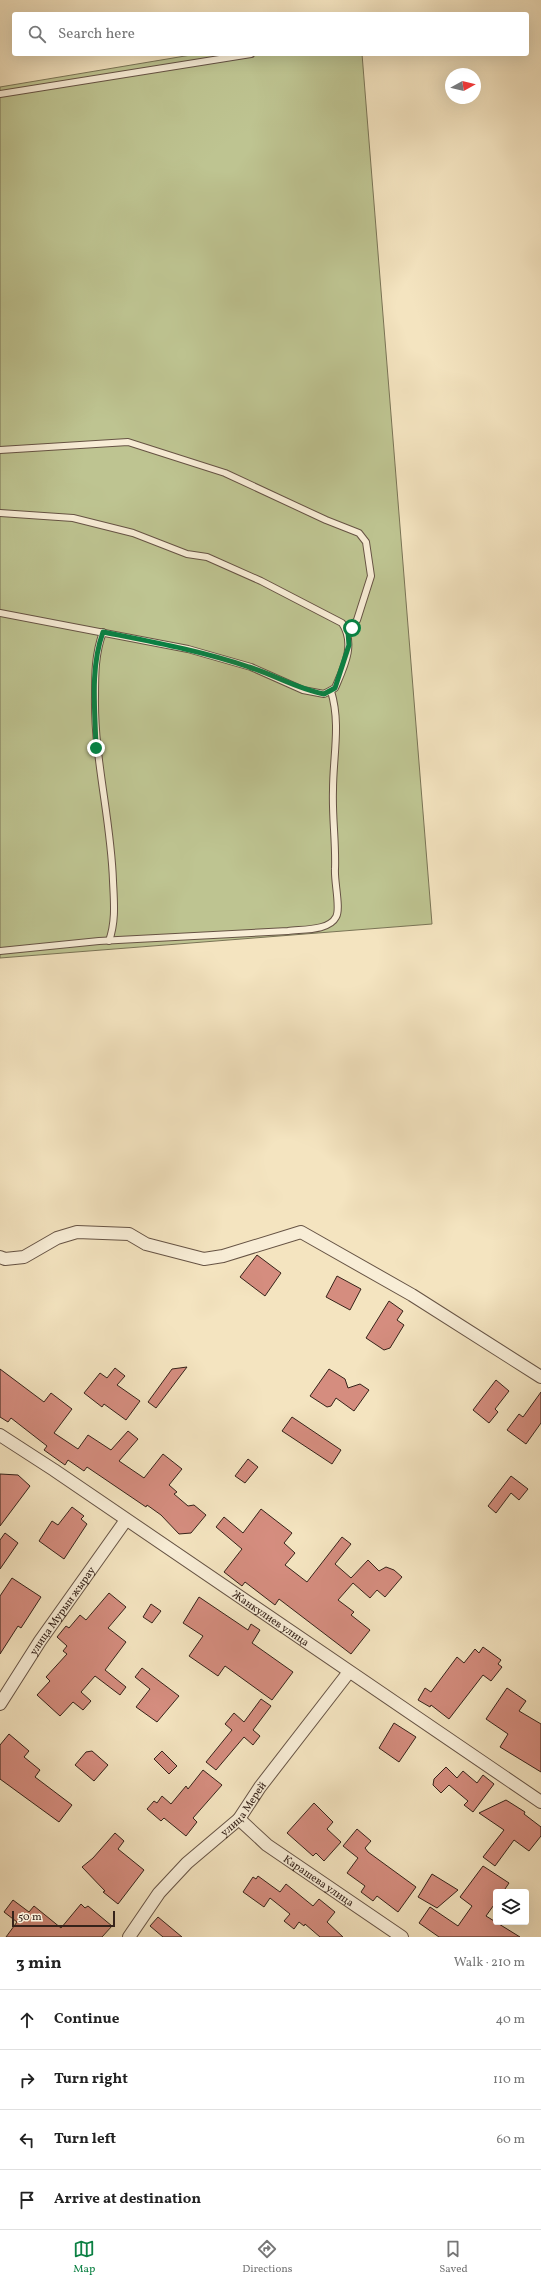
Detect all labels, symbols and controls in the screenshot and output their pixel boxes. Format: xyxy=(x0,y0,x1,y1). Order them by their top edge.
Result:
search box xyxy=(12,12,529,56)
icon: search xyxy=(26,23,48,45)
text: Search here xyxy=(58,24,135,45)
north arrow xyxy=(445,68,481,104)
route start xyxy=(343,619,361,637)
route end xyxy=(87,739,105,757)
street label: улица Мурын жырау xyxy=(27,1564,100,1659)
street label: Жанкулиев улица xyxy=(229,1588,312,1651)
street label: улица Мерей xyxy=(218,1779,271,1840)
street label: Карашева улица xyxy=(280,1852,357,1911)
map controls xyxy=(493,1889,529,1925)
button: layers xyxy=(493,1889,529,1925)
scale bar xyxy=(12,1909,115,1928)
text: 50 m xyxy=(18,1910,42,1925)
text: 3 min xyxy=(16,1952,62,1975)
text: Walk · 210 m xyxy=(454,1954,525,1972)
icon: ahead xyxy=(16,2009,38,2031)
text: Continue xyxy=(54,2009,119,2030)
text: 40 m xyxy=(496,2011,525,2029)
icon: right xyxy=(16,2069,38,2091)
text: Turn right xyxy=(54,2069,128,2090)
text: 110 m xyxy=(493,2071,525,2089)
icon: left xyxy=(16,2129,38,2151)
text: Turn left xyxy=(54,2129,116,2150)
text: 60 m xyxy=(497,2131,525,2149)
icon: arrive xyxy=(16,2189,38,2211)
text: Arrive at destination xyxy=(54,2189,201,2210)
tab: Map xyxy=(73,2238,95,2277)
tab: Directions xyxy=(242,2238,293,2277)
tab: Saved xyxy=(439,2238,468,2277)

